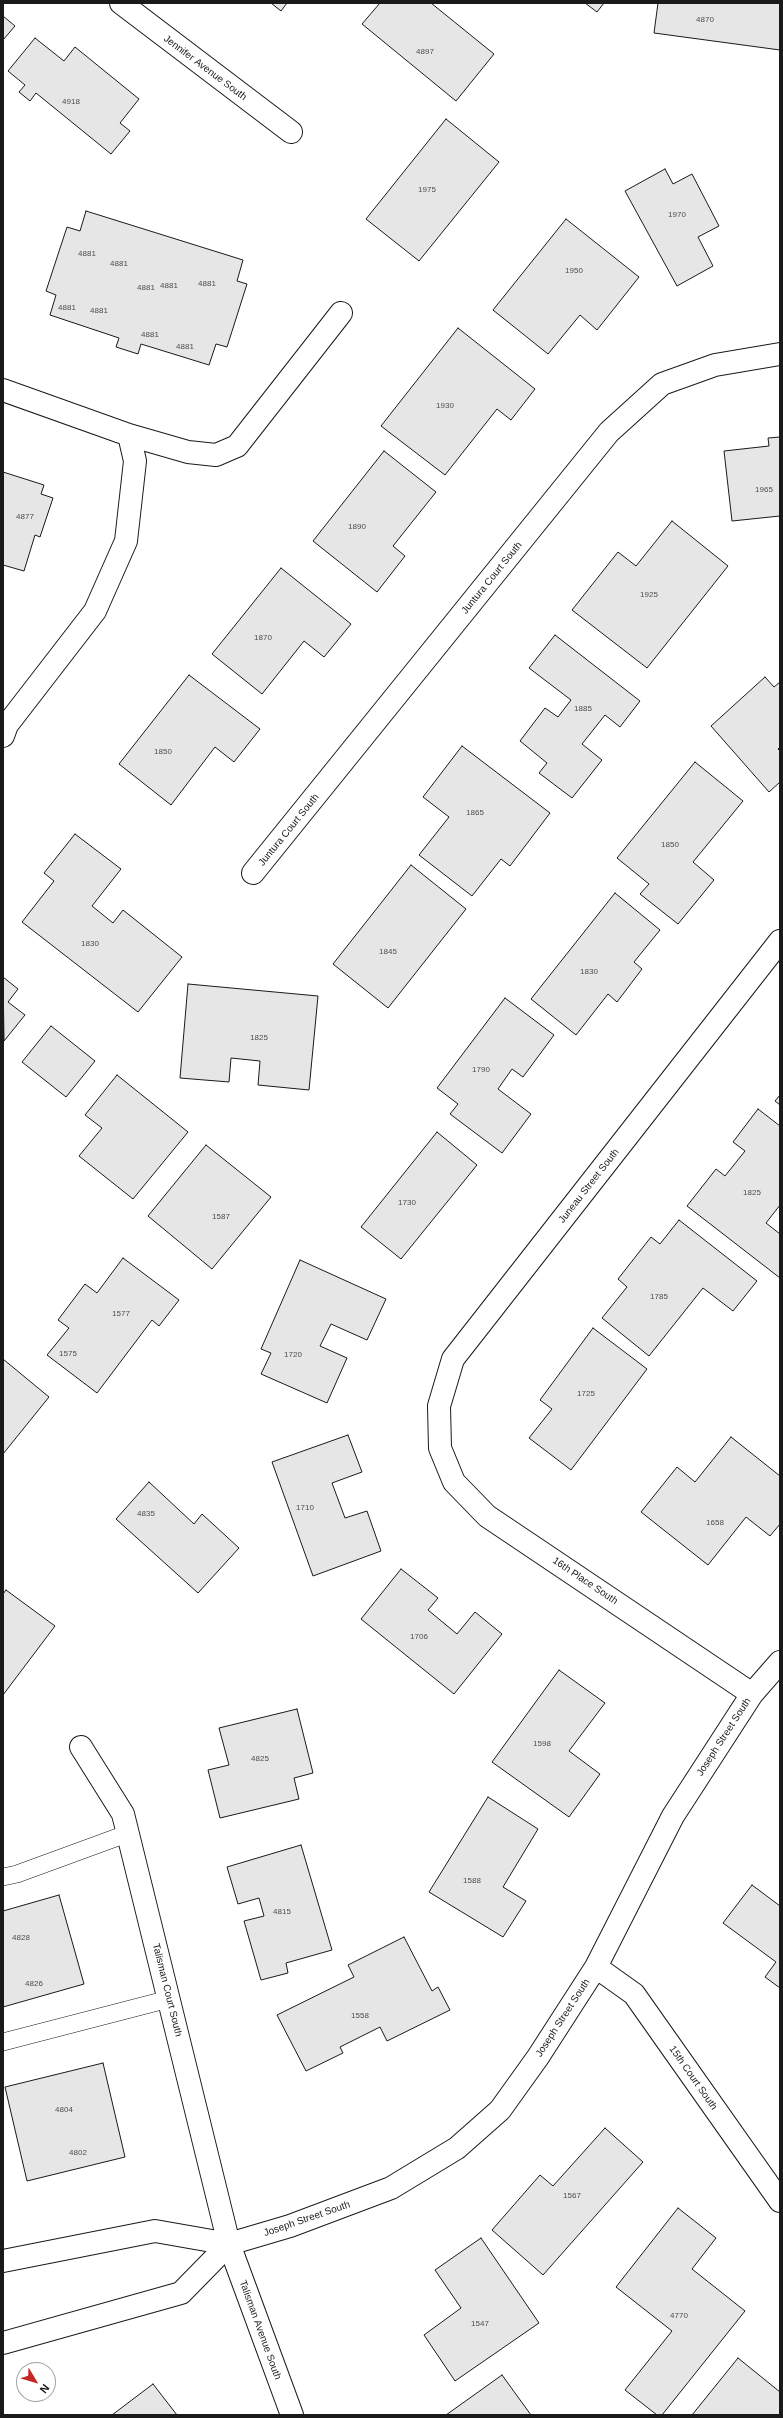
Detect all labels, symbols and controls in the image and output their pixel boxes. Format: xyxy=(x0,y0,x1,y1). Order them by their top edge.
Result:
house number: 4870 xyxy=(696,15,714,25)
street label: Jennifer Avenue South xyxy=(161,33,249,103)
house number: 4897 xyxy=(416,47,434,57)
house number: 4918 xyxy=(62,97,80,107)
house number: 1975 xyxy=(418,185,436,195)
house number: 1970 xyxy=(668,210,686,220)
house number: 4881 xyxy=(78,249,96,259)
house number: 4881 xyxy=(110,259,128,269)
house number: 1950 xyxy=(565,266,583,276)
house number: 4881 xyxy=(198,279,216,289)
house number: 4881 xyxy=(160,281,178,291)
house number: 4881 xyxy=(137,283,155,293)
house number: 4881 xyxy=(58,303,76,313)
house number: 4881 xyxy=(90,306,108,316)
house number: 4881 xyxy=(141,330,159,340)
house number: 4881 xyxy=(176,342,194,352)
house number: 1930 xyxy=(436,401,454,411)
house number: 1965 xyxy=(755,485,773,495)
house number: 4877 xyxy=(16,512,34,522)
house number: 1890 xyxy=(348,522,366,532)
street label: Juntura Court South xyxy=(459,539,525,617)
house number: 1925 xyxy=(640,590,658,600)
house number: 1870 xyxy=(254,633,272,643)
house number: 1885 xyxy=(574,704,592,714)
house number: 1850 xyxy=(154,747,172,757)
street label: Juntura Court South xyxy=(256,791,322,869)
house number: 1865 xyxy=(466,808,484,818)
house number: 1850 xyxy=(661,840,679,850)
house number: 1830 xyxy=(81,939,99,949)
house number: 1845 xyxy=(379,947,397,957)
house number: 1830 xyxy=(580,967,598,977)
house number: 1825 xyxy=(250,1033,268,1043)
house number: 1790 xyxy=(472,1065,490,1075)
street label: Juneau Street South xyxy=(556,1146,622,1226)
house number: 1825 xyxy=(743,1188,761,1198)
house number: 1730 xyxy=(398,1198,416,1208)
house number: 1587 xyxy=(212,1212,230,1222)
house number: 1785 xyxy=(650,1292,668,1302)
house number: 1577 xyxy=(112,1309,130,1319)
house number: 1575 xyxy=(59,1349,77,1359)
house number: 1720 xyxy=(284,1350,302,1360)
house number: 1725 xyxy=(577,1389,595,1399)
house number: 1710 xyxy=(296,1503,314,1513)
house number: 4835 xyxy=(137,1509,155,1519)
house number: 1658 xyxy=(706,1518,724,1528)
street label: 16th Place South xyxy=(550,1555,620,1607)
house number: 1706 xyxy=(410,1632,428,1642)
street label: Joseph Street South xyxy=(694,1696,754,1778)
house number: 1598 xyxy=(533,1739,551,1749)
house number: 4825 xyxy=(251,1754,269,1764)
house number: 1588 xyxy=(463,1876,481,1886)
house number: 4815 xyxy=(273,1907,291,1917)
house number: 4828 xyxy=(12,1933,30,1943)
street label: Talisman Court South xyxy=(150,1942,184,2038)
street label: Joseph Street South xyxy=(533,1977,593,2059)
house number: 4826 xyxy=(25,1979,43,1989)
house number: 1558 xyxy=(351,2011,369,2021)
street label: 15th Court South xyxy=(666,2044,720,2112)
house number: 4804 xyxy=(55,2105,73,2115)
house number: 4802 xyxy=(69,2148,87,2158)
house number: 1567 xyxy=(563,2191,581,2201)
street label: Joseph Street South xyxy=(262,2199,352,2239)
street label: Talisman Avenue South xyxy=(236,2279,284,2381)
house number: 4770 xyxy=(670,2311,688,2321)
house number: 1547 xyxy=(471,2319,489,2329)
north arrow xyxy=(16,2362,56,2402)
text: N xyxy=(37,2382,52,2396)

